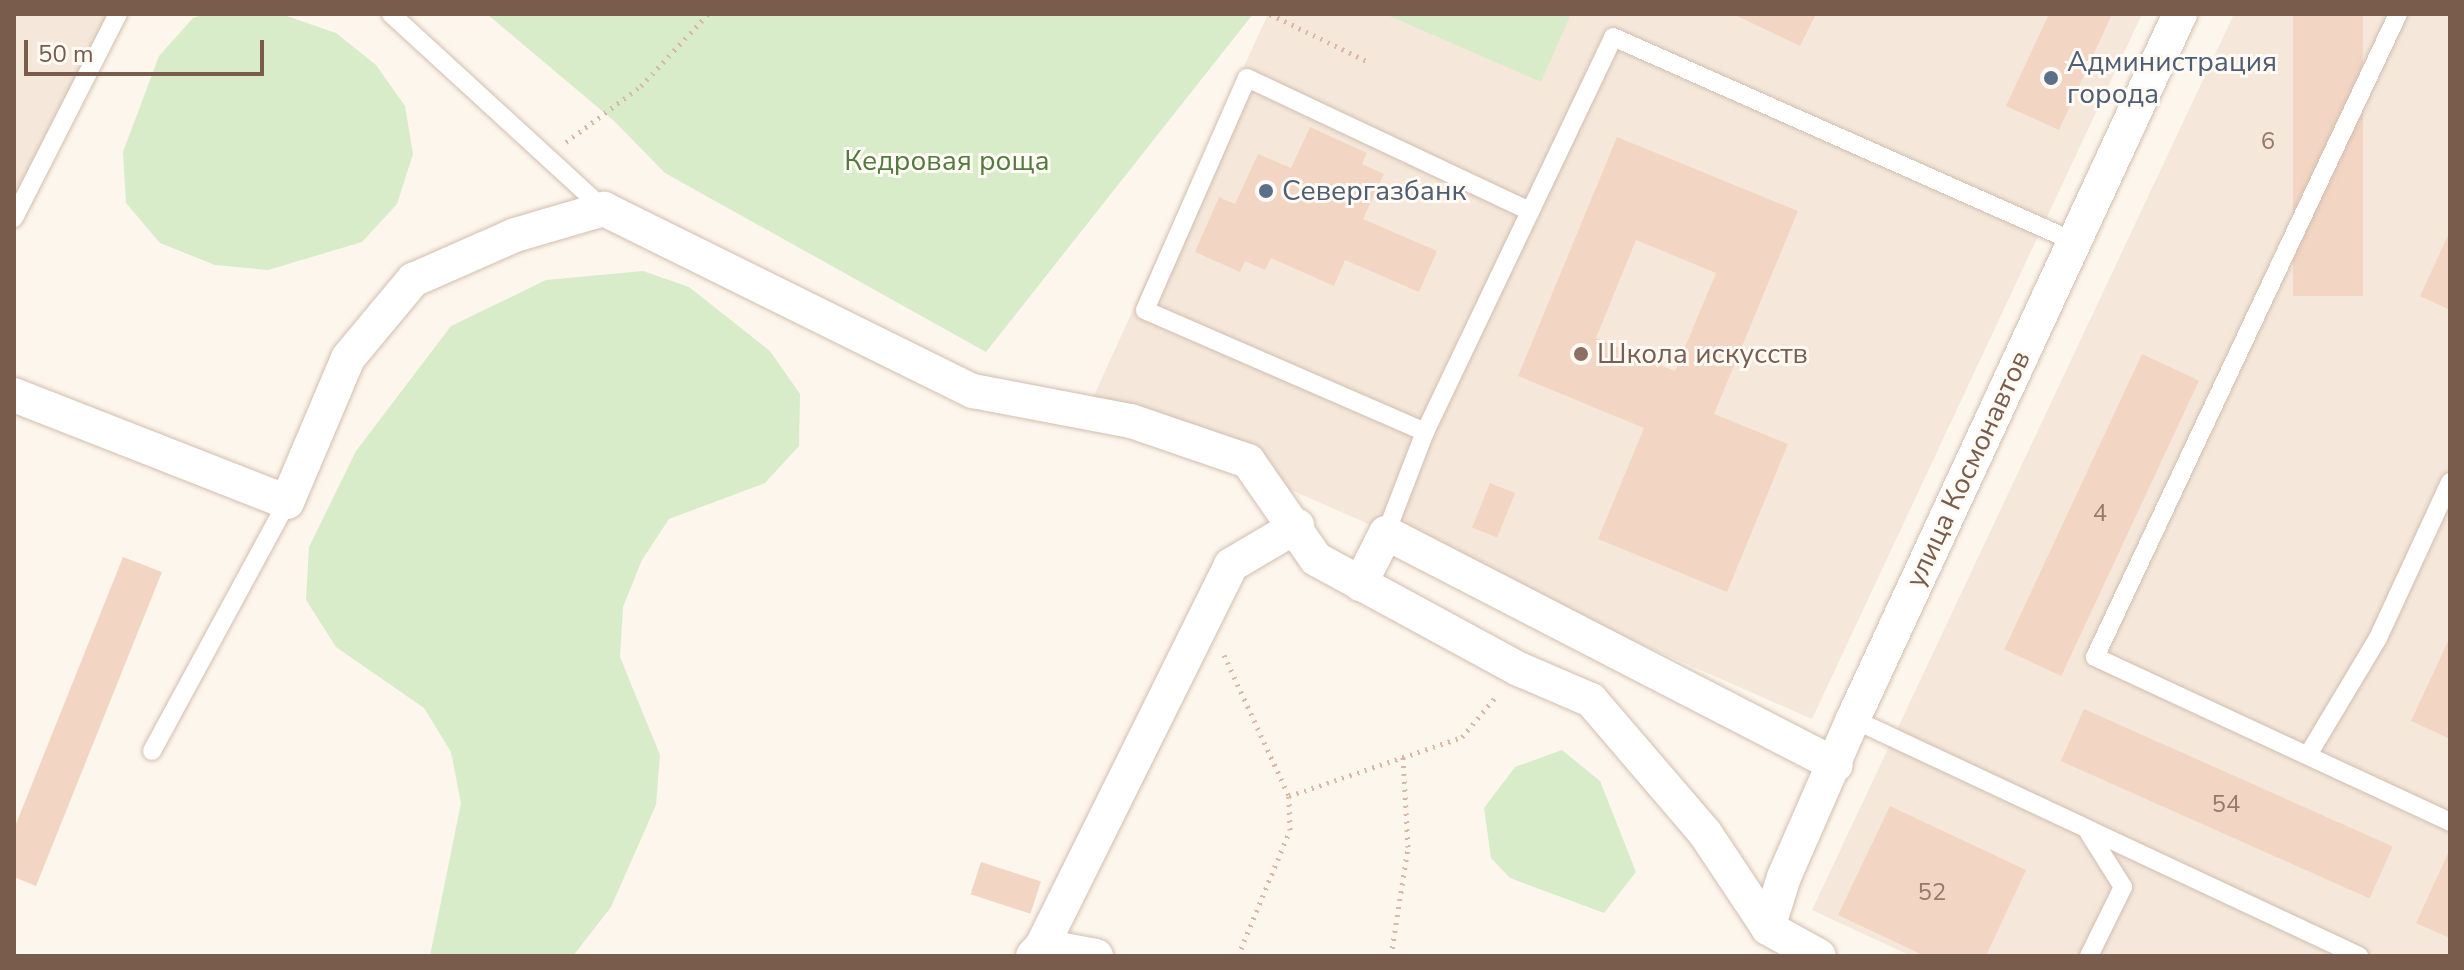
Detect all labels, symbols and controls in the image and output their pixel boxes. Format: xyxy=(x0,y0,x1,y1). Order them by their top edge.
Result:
scale bar xyxy=(28,24,268,74)
text: 50 m xyxy=(38,38,94,70)
place label: Администрация города xyxy=(2067,45,2277,111)
marker: Администрация города xyxy=(2042,69,2060,87)
house number: 6 xyxy=(2261,128,2275,156)
park label: Кедровая роща xyxy=(844,144,1050,178)
place label: Севергазбанк xyxy=(1282,174,1466,208)
marker: Севергазбанк xyxy=(1257,182,1275,200)
place label: Школа искусcтв xyxy=(1597,337,1808,371)
marker: Школа искусcтв xyxy=(1572,345,1590,363)
street label: улица Космонавтов xyxy=(1898,345,2038,593)
house number: 4 xyxy=(2093,500,2107,528)
house number: 54 xyxy=(2212,791,2240,819)
house number: 52 xyxy=(1918,879,1946,907)

